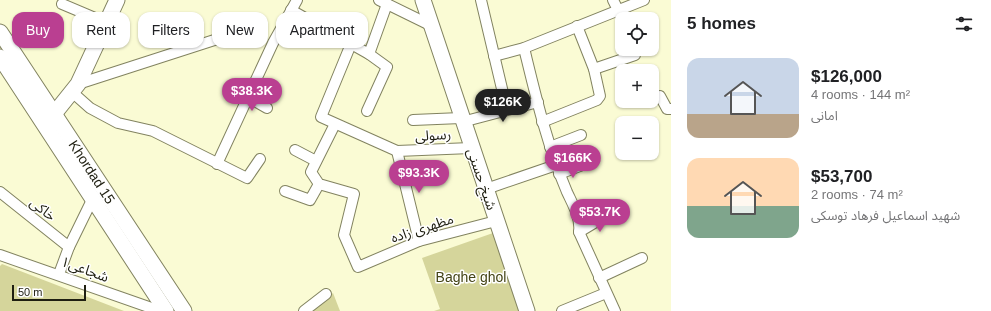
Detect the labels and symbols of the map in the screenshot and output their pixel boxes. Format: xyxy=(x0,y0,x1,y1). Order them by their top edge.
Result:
pin: $38.3K xyxy=(219,78,285,112)
pin: $126K xyxy=(475,89,531,123)
street label: رسولی xyxy=(414,126,452,145)
street label: Khordad 15 xyxy=(66,137,119,207)
pin: $166K xyxy=(545,145,601,179)
street label: شیخ حسنی xyxy=(461,146,500,213)
pin: $93.3K xyxy=(386,160,452,194)
street label: خاکی xyxy=(26,194,59,225)
pin: $53.7K xyxy=(567,199,633,233)
street label: مظهری زاده xyxy=(389,210,456,247)
street label: شجاعی۱ xyxy=(59,253,111,286)
park label: Baghe ghol xyxy=(436,269,506,285)
scale bar xyxy=(12,283,86,302)

